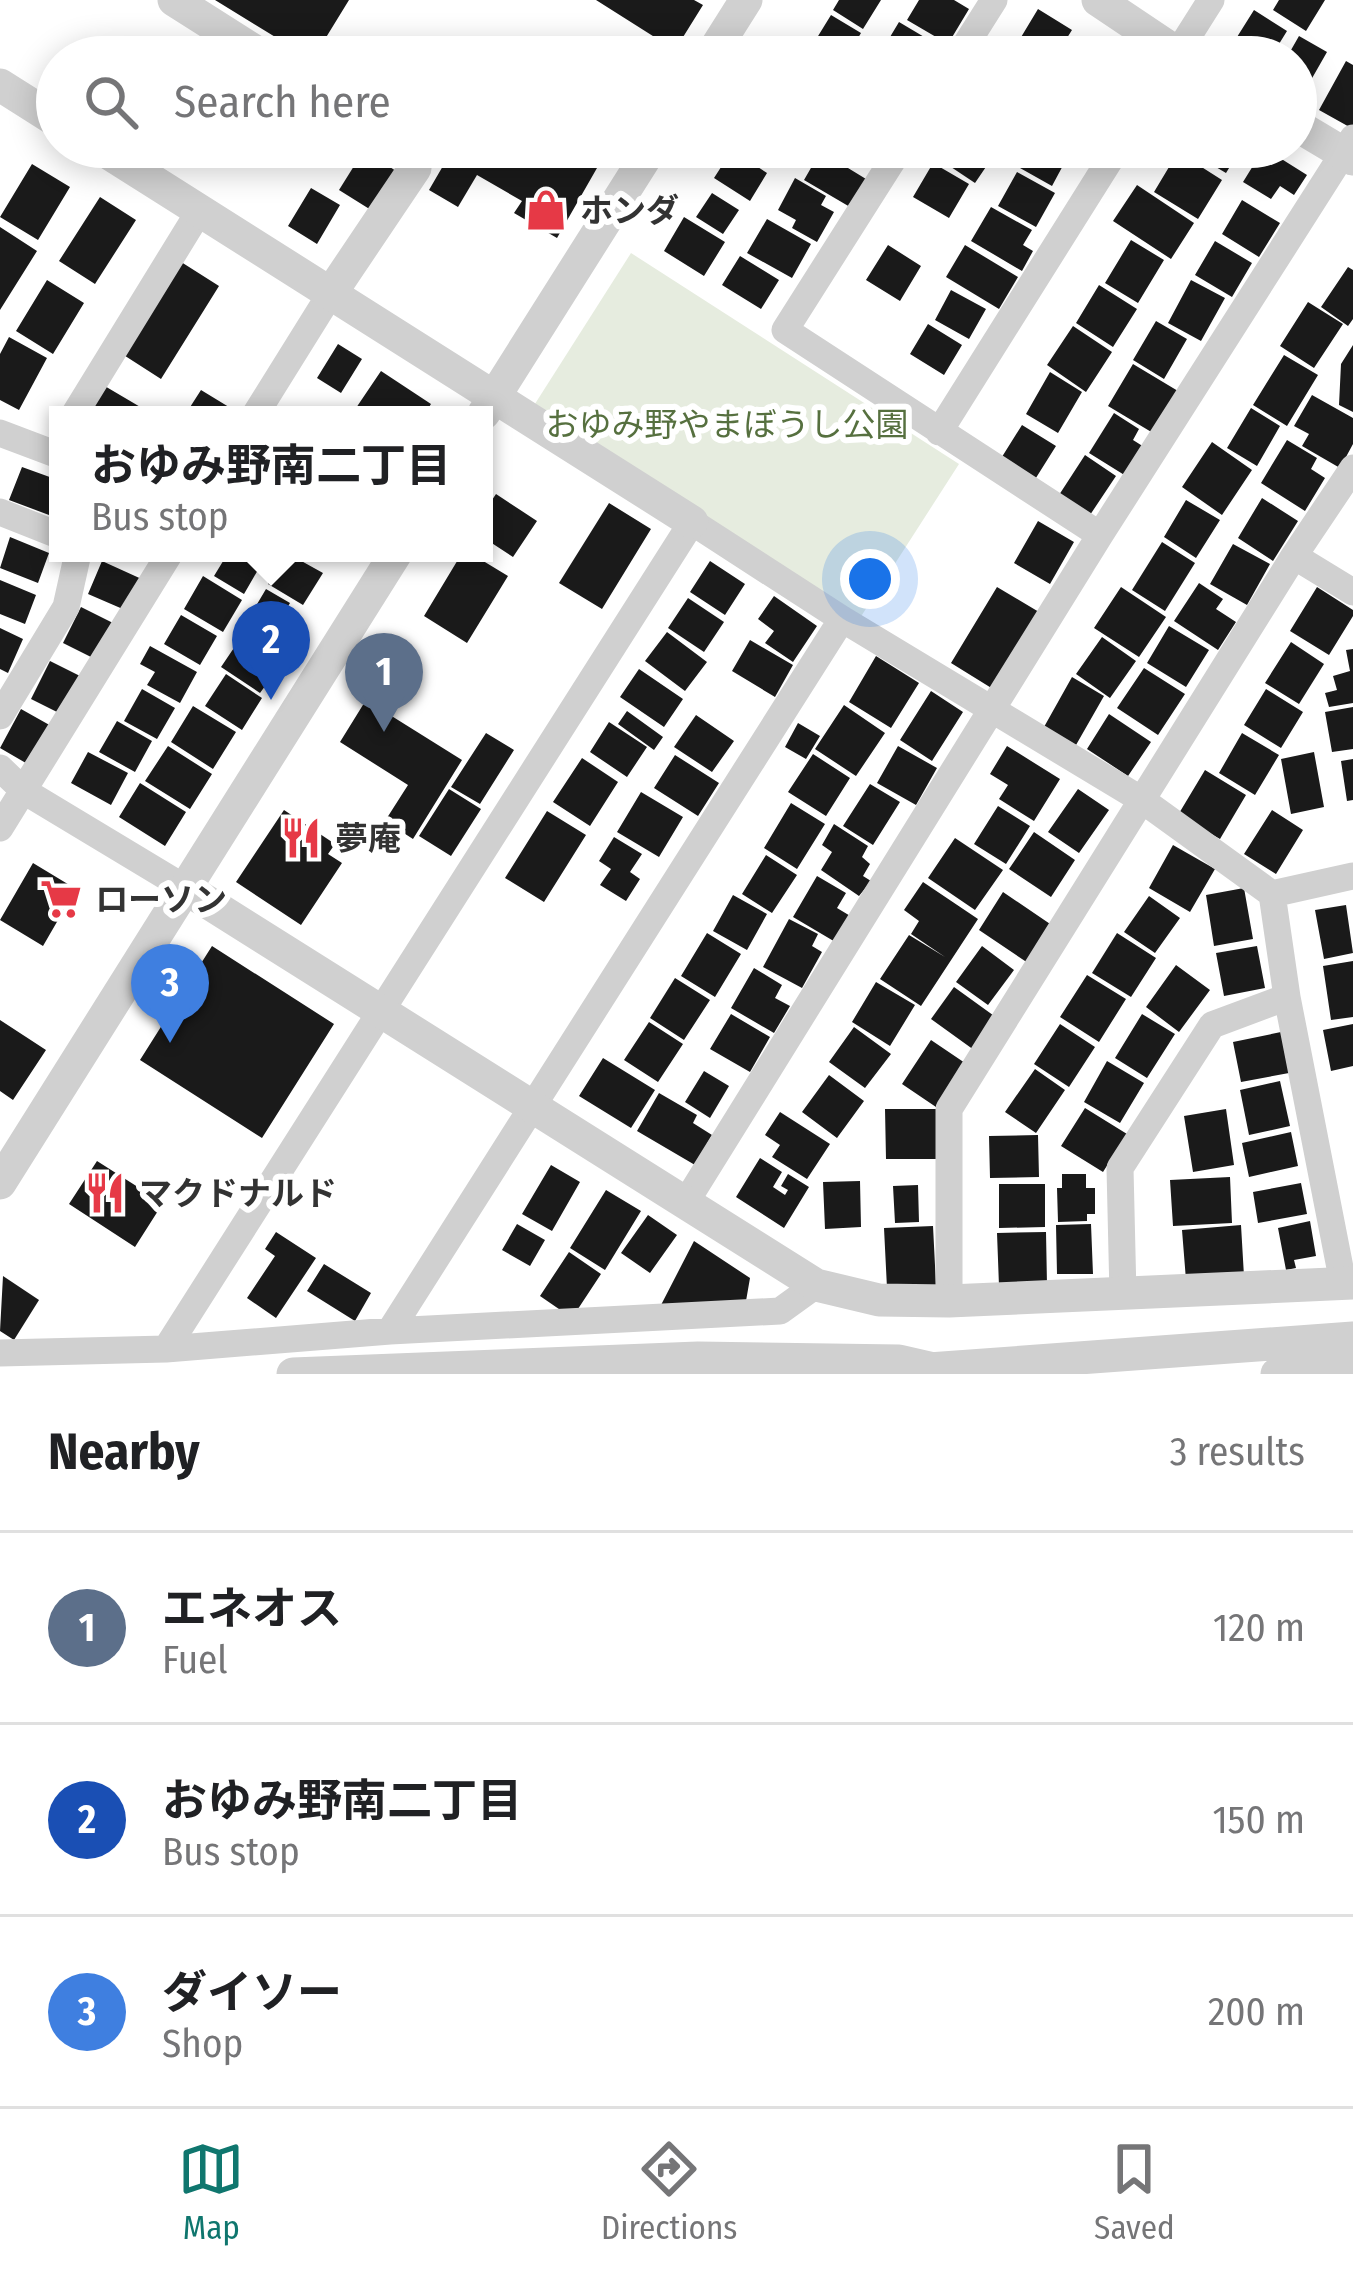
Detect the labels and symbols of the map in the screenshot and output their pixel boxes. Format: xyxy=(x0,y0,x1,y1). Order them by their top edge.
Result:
shop icon: ホンダ xyxy=(523,187,569,233)
place label: ホンダ xyxy=(580,191,679,231)
park label: おゆみ野やまぼうし公園 xyxy=(546,405,909,445)
your location xyxy=(840,549,900,609)
pin: 2 xyxy=(232,601,310,700)
pin: 1 xyxy=(345,633,423,732)
restaurant icon: 夢庵 xyxy=(278,815,324,861)
place label: 夢庵 xyxy=(335,819,401,859)
supermarket icon: ローソン xyxy=(38,876,84,922)
place label: ローソン xyxy=(95,880,227,920)
pin: 3 xyxy=(131,944,209,1043)
restaurant icon: マクドナルド xyxy=(82,1170,128,1216)
place label: マクドナルド xyxy=(139,1174,337,1214)

